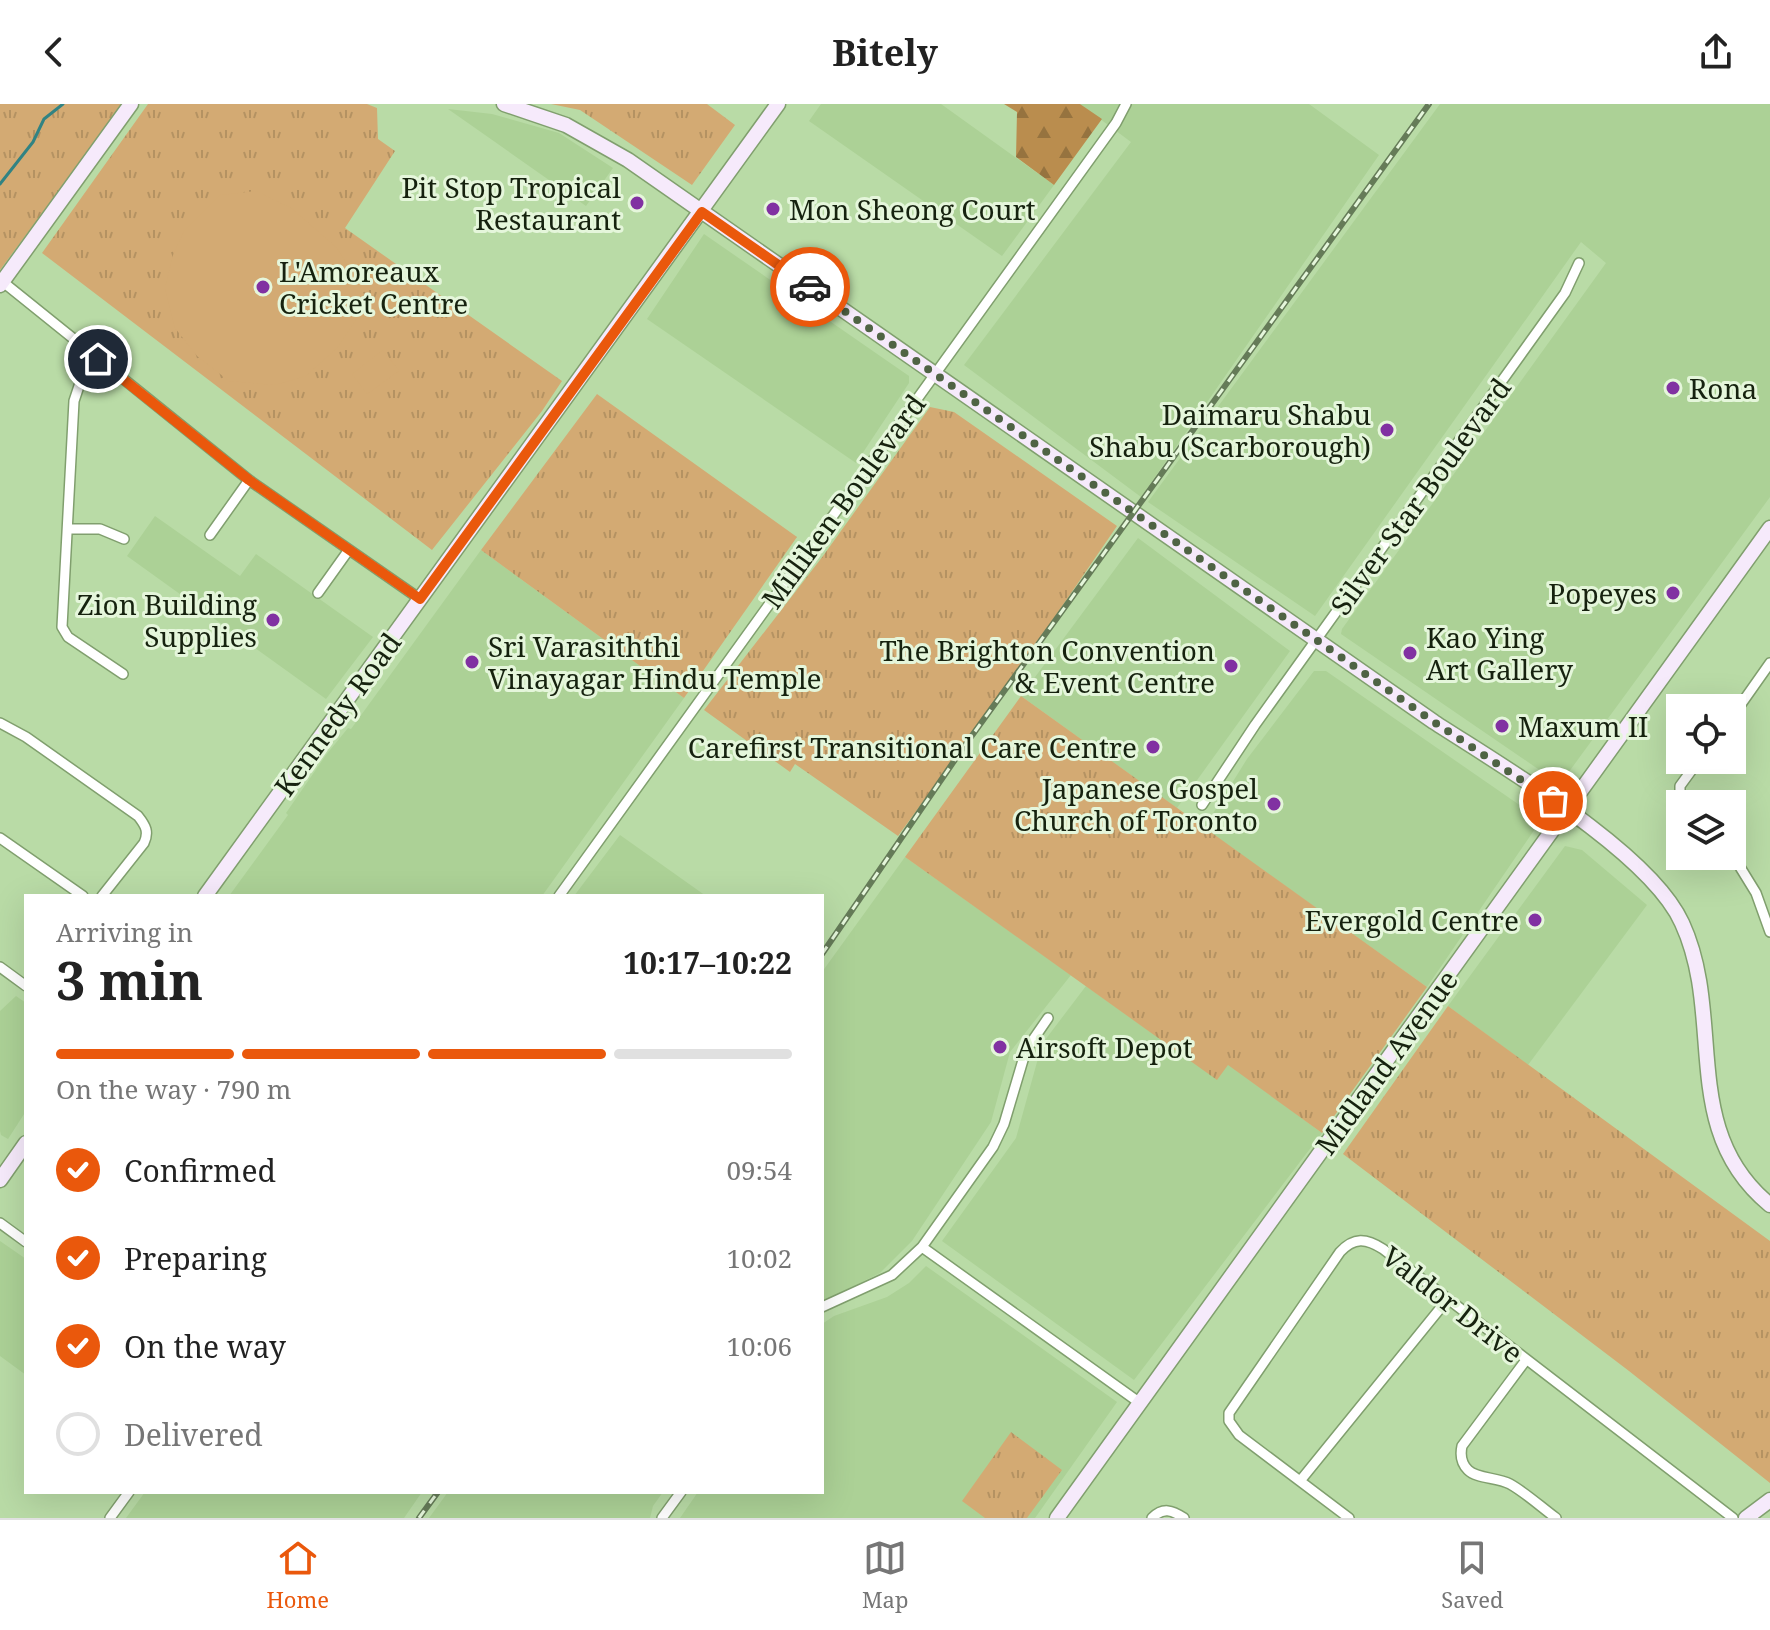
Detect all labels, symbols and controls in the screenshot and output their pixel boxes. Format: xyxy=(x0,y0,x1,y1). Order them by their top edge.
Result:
text: Bitely xyxy=(832,28,938,77)
icon: back xyxy=(32,30,76,74)
icon: share xyxy=(1694,30,1738,74)
place label: Pit Stop Tropical Restaurant xyxy=(401,168,621,238)
place label: Mon Sheong Court xyxy=(789,190,1036,228)
marker: Pit Stop Tropical Restaurant xyxy=(628,194,646,212)
marker: Mon Sheong Court xyxy=(764,200,782,218)
courier xyxy=(770,247,850,327)
place label: L'Amoreaux Cricket Centre xyxy=(279,252,468,322)
icon: car xyxy=(788,265,832,309)
marker: L'Amoreaux Cricket Centre xyxy=(254,278,272,296)
pin xyxy=(64,325,132,393)
icon: home xyxy=(76,337,120,381)
place label: Rona xyxy=(1689,369,1757,407)
street label: Silver Star Boulevard xyxy=(1321,370,1519,622)
marker: Rona xyxy=(1664,379,1682,397)
street label: Milliken Boulevard xyxy=(752,386,934,616)
place label: Daimaru Shabu Shabu (Scarborough) xyxy=(1089,395,1371,465)
marker: Daimaru Shabu Shabu (Scarborough) xyxy=(1378,421,1396,439)
place label: Popeyes xyxy=(1548,574,1657,612)
marker: Popeyes xyxy=(1664,584,1682,602)
place label: Zion Building Supplies xyxy=(77,585,257,655)
marker: Zion Building Supplies xyxy=(264,611,282,629)
place label: Kao Ying Art Gallery xyxy=(1426,618,1573,688)
street label: Kennedy Road xyxy=(265,625,409,803)
place label: Sri Varasiththi Vinayagar Hindu Temple xyxy=(488,627,822,697)
place label: The Brighton Convention & Event Centre xyxy=(879,631,1215,701)
marker: Kao Ying Art Gallery xyxy=(1401,644,1419,662)
marker: Sri Varasiththi Vinayagar Hindu Temple xyxy=(463,653,481,671)
marker: The Brighton Convention & Event Centre xyxy=(1222,657,1240,675)
map controls xyxy=(1666,694,1746,870)
button: locate xyxy=(1666,694,1746,774)
place label: Maxum II xyxy=(1518,707,1648,745)
marker: Maxum II xyxy=(1493,717,1511,735)
place label: Carefirst Transitional Care Centre xyxy=(688,728,1137,766)
marker: Carefirst Transitional Care Centre xyxy=(1144,738,1162,756)
pin xyxy=(1519,767,1587,835)
place label: Japanese Gospel Church of Toronto xyxy=(1014,769,1258,839)
icon: bag xyxy=(1531,779,1575,823)
button: layers xyxy=(1666,790,1746,870)
marker: Japanese Gospel Church of Toronto xyxy=(1265,795,1283,813)
place label: Evergold Centre xyxy=(1305,901,1519,939)
marker: Evergold Centre xyxy=(1526,911,1544,929)
text: Arriving in xyxy=(56,914,193,950)
text: 10:17–10:22 xyxy=(623,942,792,983)
text: 3 min xyxy=(56,944,203,1015)
street label: Midland Avenue xyxy=(1306,962,1466,1162)
place label: Airsoft Depot xyxy=(1016,1028,1193,1066)
marker: Airsoft Depot xyxy=(991,1038,1009,1056)
text: On the way · 790 m xyxy=(56,1071,291,1107)
icon: check xyxy=(56,1148,100,1192)
text: Confirmed xyxy=(124,1150,276,1191)
text: 09:54 xyxy=(726,1152,792,1188)
icon: check xyxy=(56,1236,100,1280)
street label: Valdor Drive xyxy=(1375,1237,1531,1371)
text: Preparing xyxy=(124,1238,267,1279)
text: 10:02 xyxy=(726,1240,792,1276)
icon: check xyxy=(56,1324,100,1368)
text: On the way xyxy=(124,1326,286,1367)
text: 10:06 xyxy=(726,1328,792,1364)
text: Delivered xyxy=(124,1414,263,1455)
tab: Home xyxy=(266,1536,329,1614)
tab: Map xyxy=(862,1536,908,1614)
tab: Saved xyxy=(1441,1536,1504,1614)

